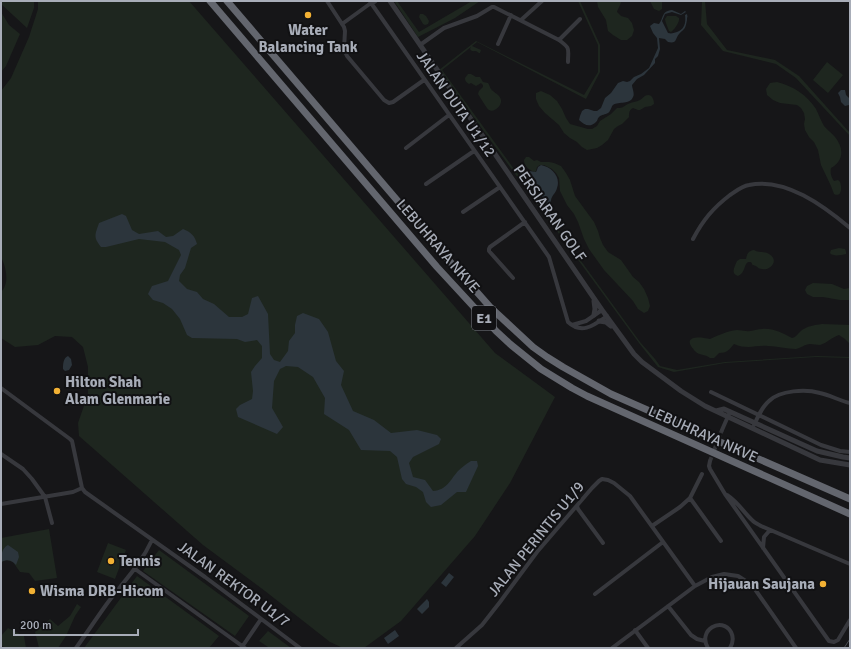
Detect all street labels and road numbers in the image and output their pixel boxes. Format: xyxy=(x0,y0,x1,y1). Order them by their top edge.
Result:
street label: JALAN DUTA U1/12 xyxy=(413,48,499,160)
street label: PERSIARAN GOLF xyxy=(510,161,590,265)
street label: LEBUHRAYA NKVE xyxy=(392,195,484,297)
road number: E1 xyxy=(472,306,496,330)
street label: LEBUHRAYA NKVE xyxy=(645,402,761,466)
street label: JALAN PERINTIS U1/9 xyxy=(484,478,588,600)
street label: JALAN REKTOR U1/7 xyxy=(174,537,294,631)

